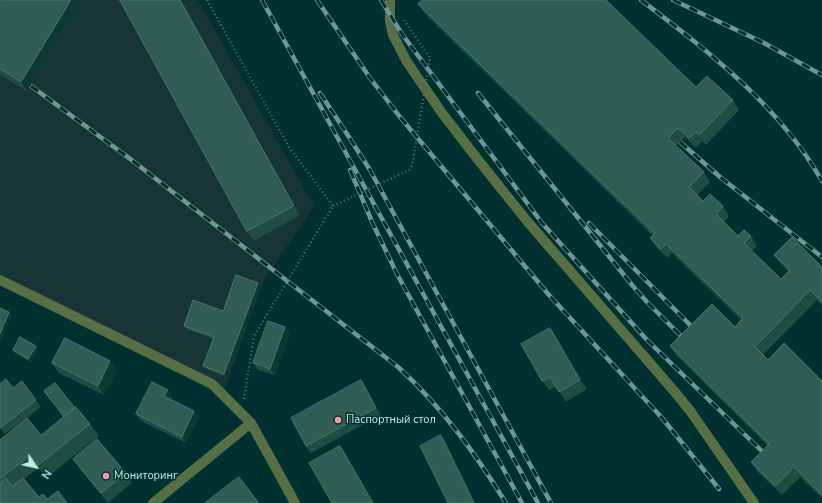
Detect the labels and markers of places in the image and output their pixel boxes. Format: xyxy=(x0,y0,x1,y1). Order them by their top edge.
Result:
place label: Паспортный стол xyxy=(346,413,436,427)
marker: Паспортный стол xyxy=(333,415,343,425)
place label: Мониторинг xyxy=(114,469,178,483)
marker: Мониторинг xyxy=(101,471,111,481)

